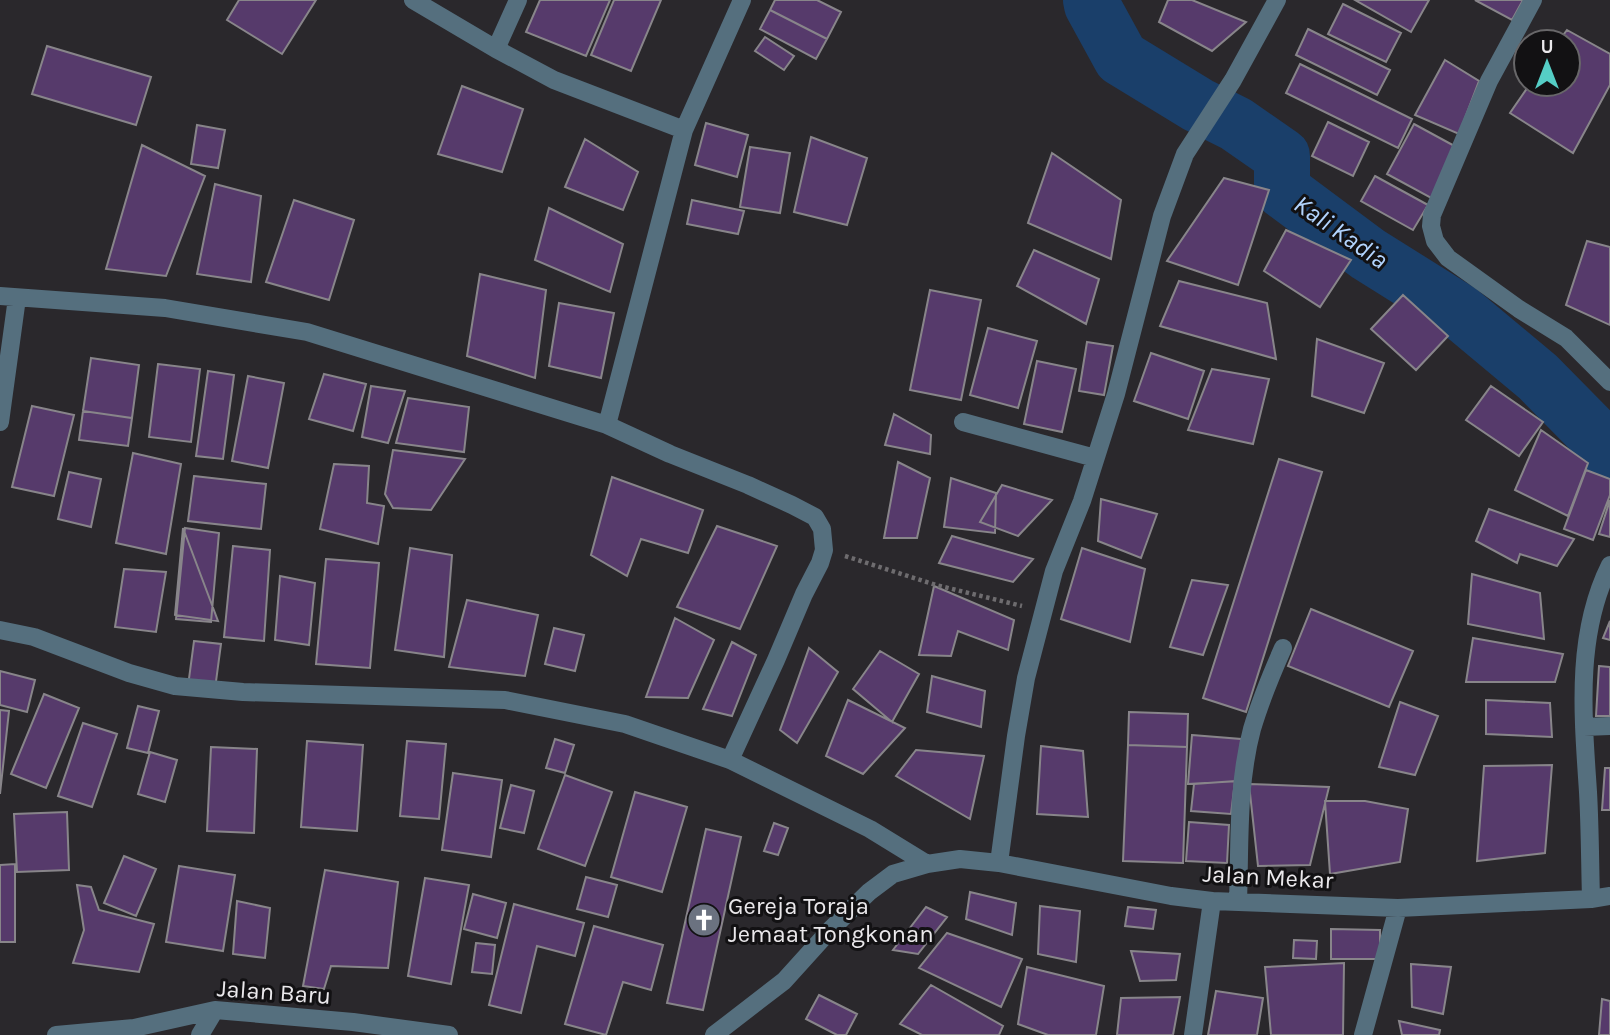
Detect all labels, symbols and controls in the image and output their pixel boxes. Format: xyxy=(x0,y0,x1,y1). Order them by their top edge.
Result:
north arrow xyxy=(1512,28,1582,98)
text: U xyxy=(1540,36,1554,58)
water label: Kali Kadia xyxy=(1288,188,1394,276)
street label: Jalan Mekar xyxy=(1202,860,1335,894)
place label: Gereja Toraja Jemaat Tongkonan xyxy=(728,892,934,948)
church icon: Gereja Toraja Jemaat Tongkonan xyxy=(685,901,723,939)
street label: Jalan Baru xyxy=(216,974,332,1010)

